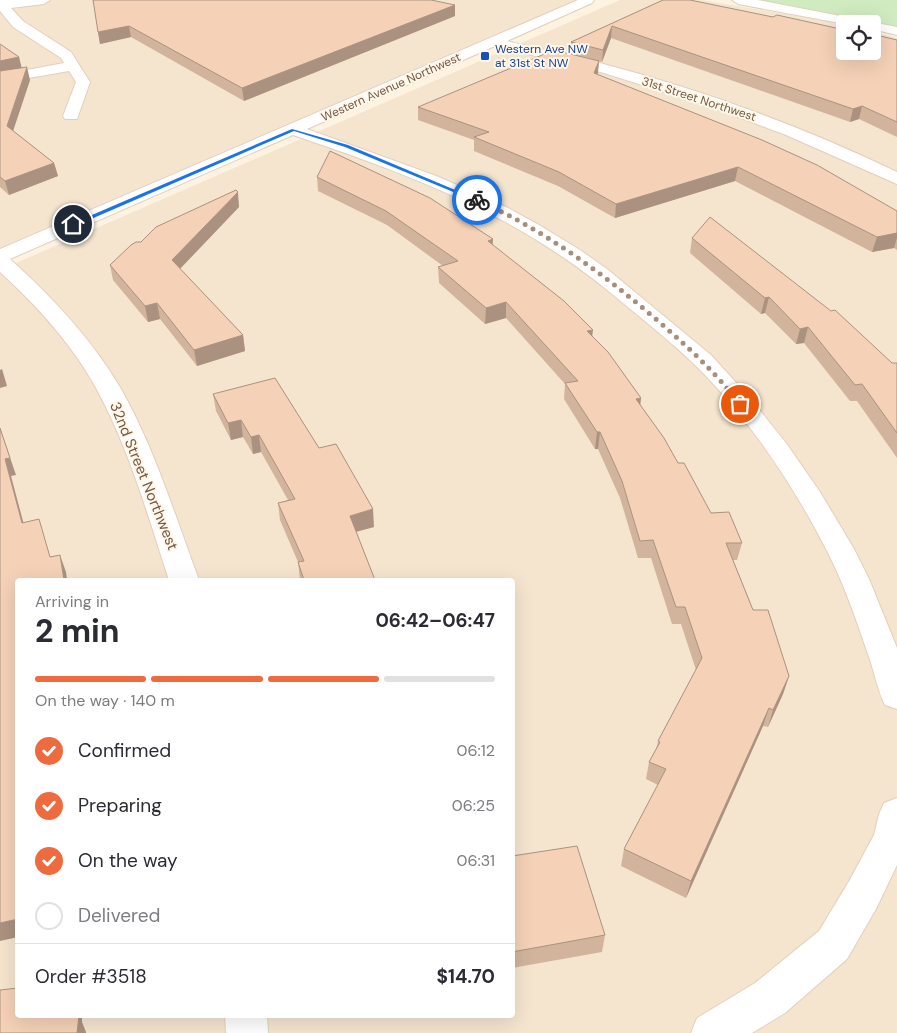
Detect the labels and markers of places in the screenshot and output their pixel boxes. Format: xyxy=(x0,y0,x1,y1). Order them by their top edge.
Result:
place label: Western Ave NW at 31st St NW xyxy=(495,41,588,71)
marker: Western Ave NW at 31st St NW xyxy=(479,50,491,62)
pin xyxy=(52,203,94,245)
pin xyxy=(719,383,761,425)

